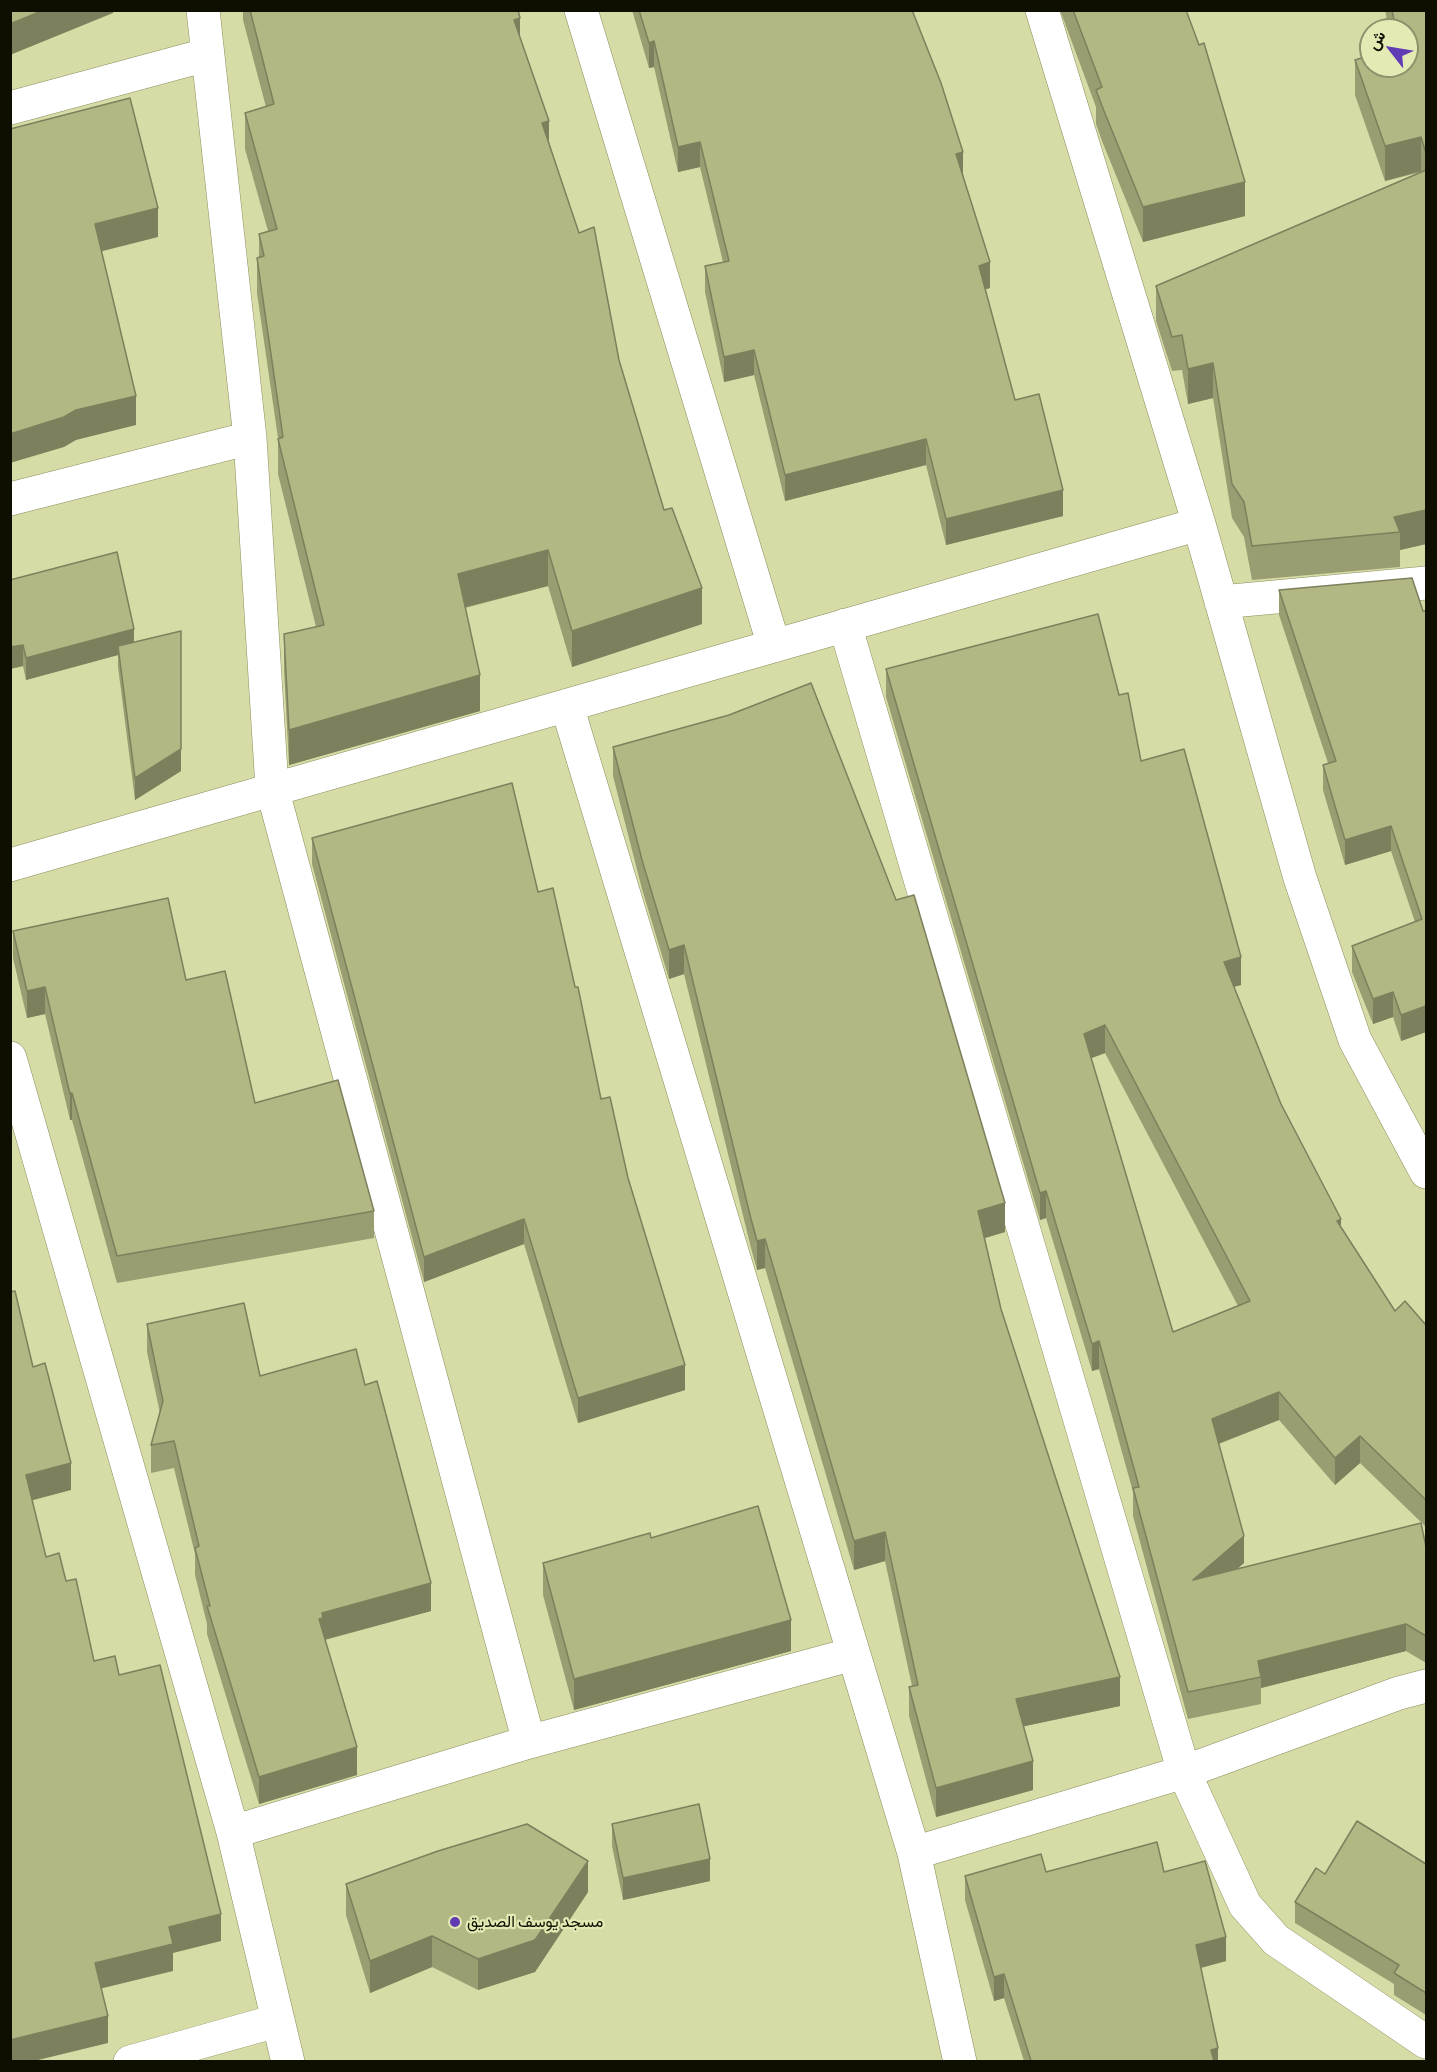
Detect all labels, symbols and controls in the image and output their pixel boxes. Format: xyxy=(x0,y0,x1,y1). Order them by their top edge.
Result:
north arrow xyxy=(1359,18,1419,78)
text: ش xyxy=(1360,25,1391,54)
place label: مسجد يوسف الصديق xyxy=(467,1912,603,1932)
marker: مسجد يوسف الصديق xyxy=(448,1915,462,1929)

